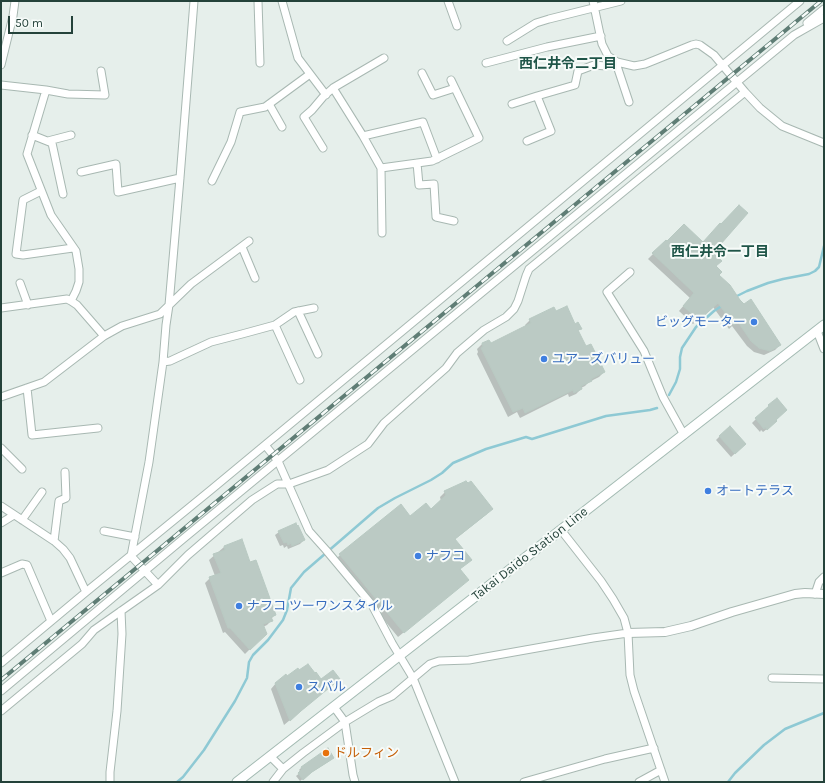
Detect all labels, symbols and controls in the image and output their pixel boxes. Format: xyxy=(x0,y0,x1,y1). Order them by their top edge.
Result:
scale bar xyxy=(10,8,75,34)
text: 50 m xyxy=(15,16,43,30)
district label: 西仁井令二丁目 xyxy=(519,56,617,72)
district label: 西仁井令一丁目 xyxy=(671,244,769,260)
place label: ビッグモーター xyxy=(655,314,746,330)
marker: ビッグモーター xyxy=(749,317,759,327)
place label: ユアーズバリュー xyxy=(552,351,655,367)
marker: ユアーズバリュー xyxy=(539,354,549,364)
place label: オートテラス xyxy=(716,483,794,499)
marker: オートテラス xyxy=(703,486,713,496)
street label: Takai Daido Station Line xyxy=(469,504,591,604)
place label: ナフコ xyxy=(426,548,465,564)
marker: ナフコ xyxy=(413,551,423,561)
place label: ナフコ ツーワンスタイル xyxy=(247,598,393,614)
marker: ナフコ ツーワンスタイル xyxy=(234,601,244,611)
place label: スバル xyxy=(307,679,346,695)
marker: スバル xyxy=(294,682,304,692)
place label: ドルフィン xyxy=(334,745,399,761)
marker: ドルフィン xyxy=(321,748,331,758)

